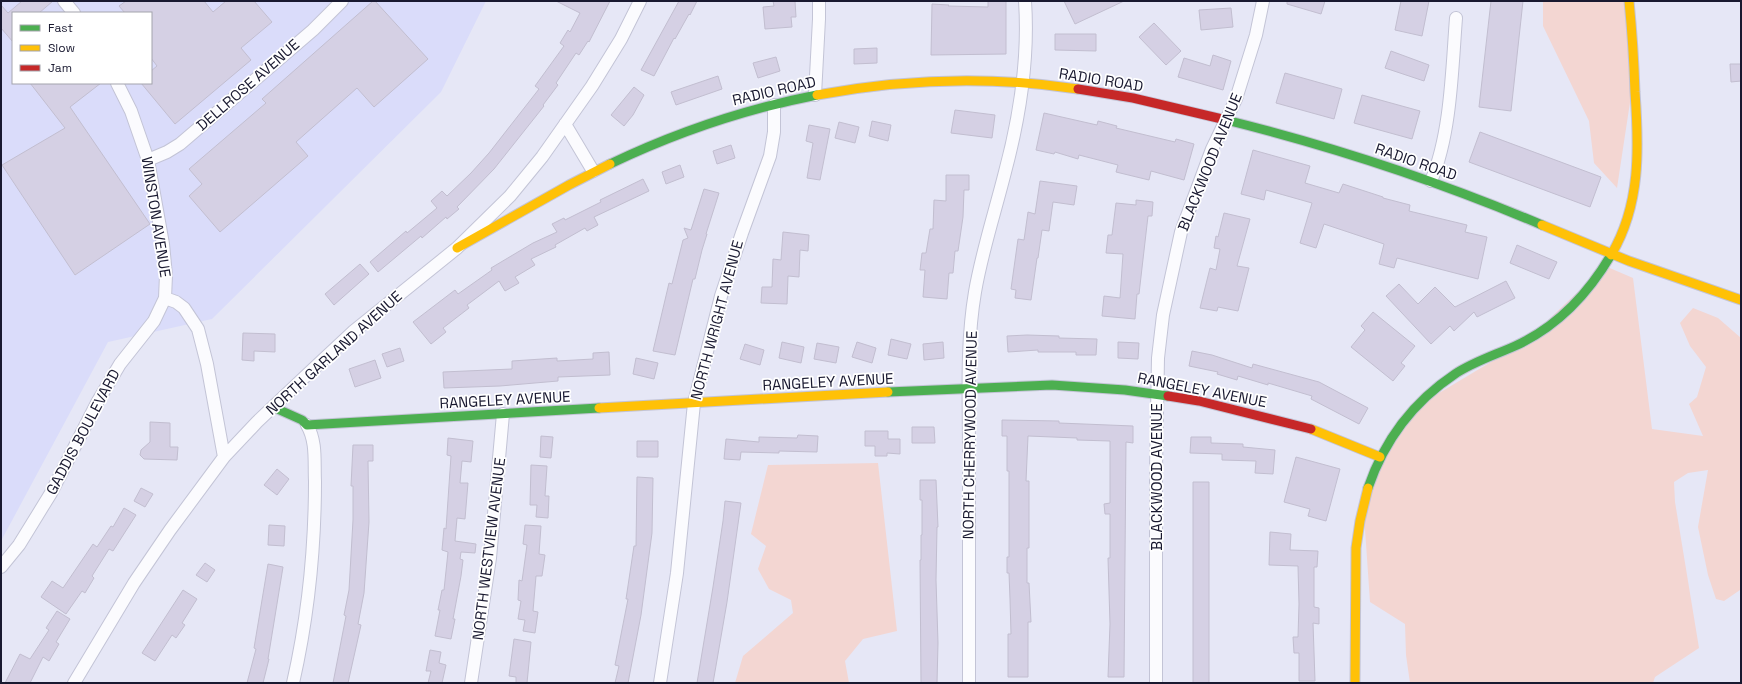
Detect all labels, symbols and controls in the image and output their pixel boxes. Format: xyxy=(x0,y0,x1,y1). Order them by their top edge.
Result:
legend xyxy=(12,12,152,84)
text: Fast xyxy=(48,20,73,36)
street label: DELLROSE AVENUE xyxy=(192,35,303,135)
text: Slow xyxy=(48,40,75,56)
text: Jam xyxy=(48,60,72,76)
street label: RADIO ROAD xyxy=(1058,63,1145,96)
street label: RADIO ROAD xyxy=(730,72,818,109)
street label: BLACKWOOD AVENUE xyxy=(1173,90,1246,234)
street label: RADIO ROAD xyxy=(1373,139,1460,184)
street label: WINSTON AVENUE xyxy=(138,155,175,279)
street label: NORTH WRIGHT AVENUE xyxy=(686,238,747,402)
street label: NORTH GARLAND AVENUE xyxy=(262,286,406,419)
street label: NORTH CHERRYWOOD AVENUE xyxy=(958,330,981,540)
street label: GADDIS BOULEVARD xyxy=(41,366,124,498)
street label: RANGELEY AVENUE xyxy=(1136,368,1268,411)
street label: RANGELEY AVENUE xyxy=(762,369,894,394)
street label: RANGELEY AVENUE xyxy=(439,387,571,412)
street label: BLACKWOOD AVENUE xyxy=(1147,403,1166,551)
street label: NORTH WESTVIEW AVENUE xyxy=(468,457,509,641)

